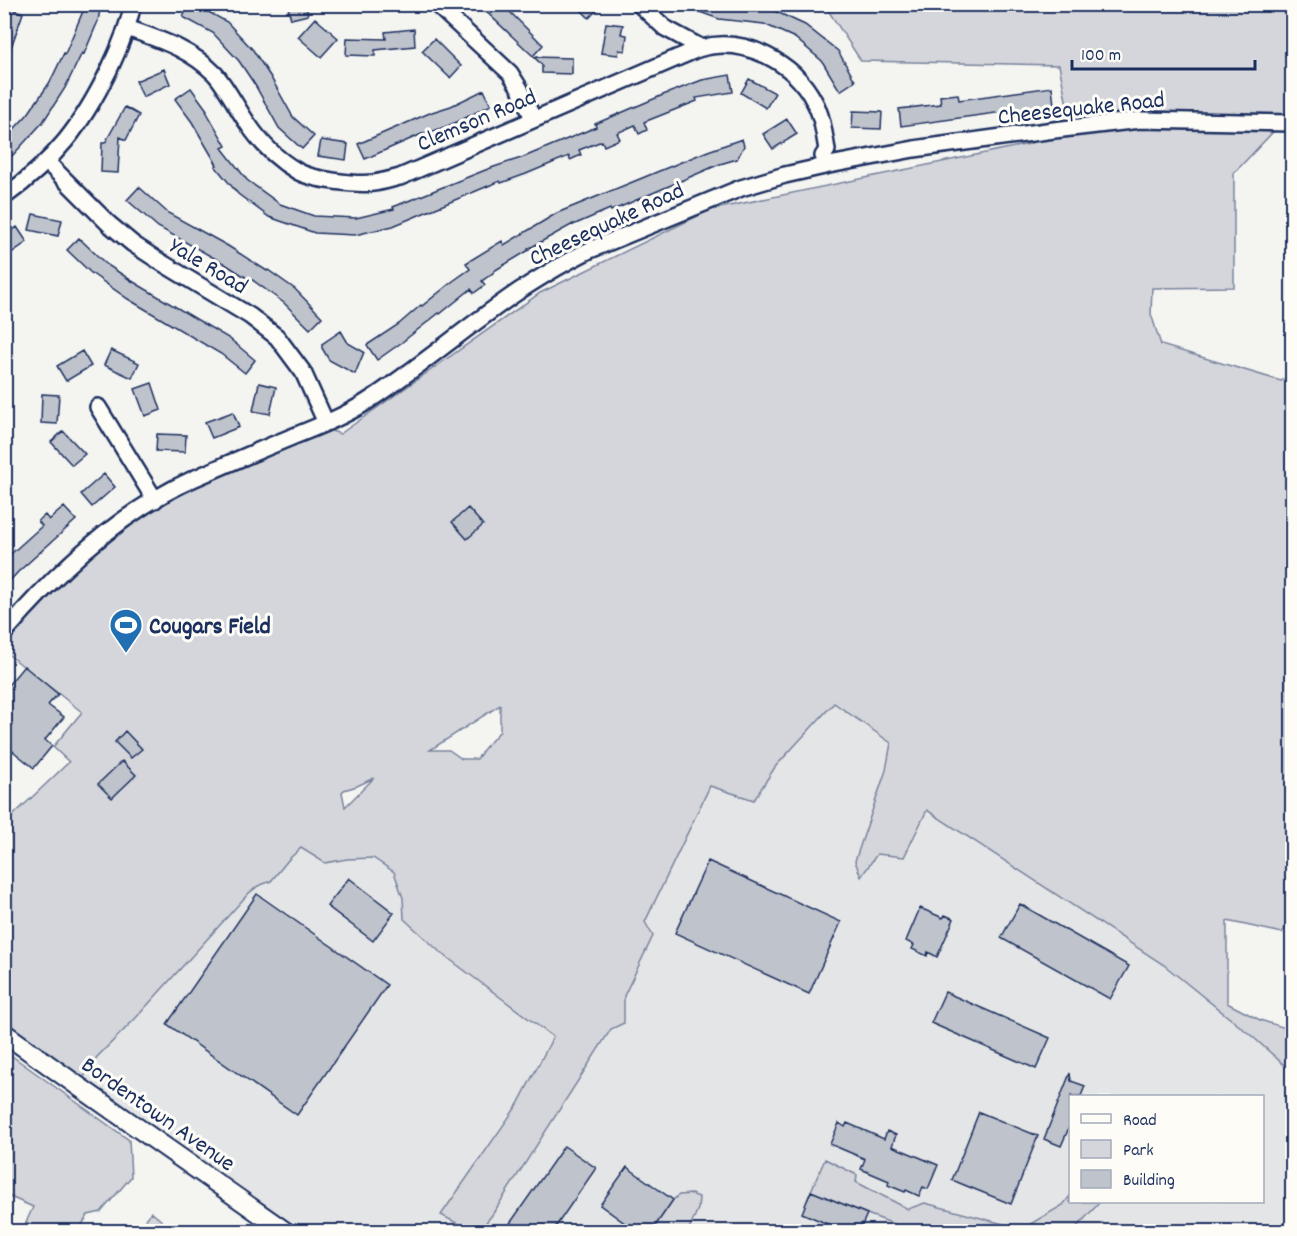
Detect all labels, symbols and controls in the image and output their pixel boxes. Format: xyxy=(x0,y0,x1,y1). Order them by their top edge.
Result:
scale bar xyxy=(1072,33,1255,71)
text: 100 m xyxy=(1081,44,1121,69)
street label: Clemson Road xyxy=(412,81,542,162)
street label: Cheesequake Road xyxy=(996,84,1166,136)
street label: Cheesequake Road xyxy=(524,175,690,277)
street label: Yale Road xyxy=(162,231,253,304)
sports icon: Cougars Field xyxy=(108,607,144,654)
place label: Cougars Field xyxy=(149,611,271,645)
street label: Bordentown Avenue xyxy=(73,1050,241,1181)
legend xyxy=(1069,1095,1264,1203)
text: Road xyxy=(1123,1109,1157,1134)
text: Park xyxy=(1123,1139,1154,1164)
text: Building xyxy=(1123,1169,1175,1194)

